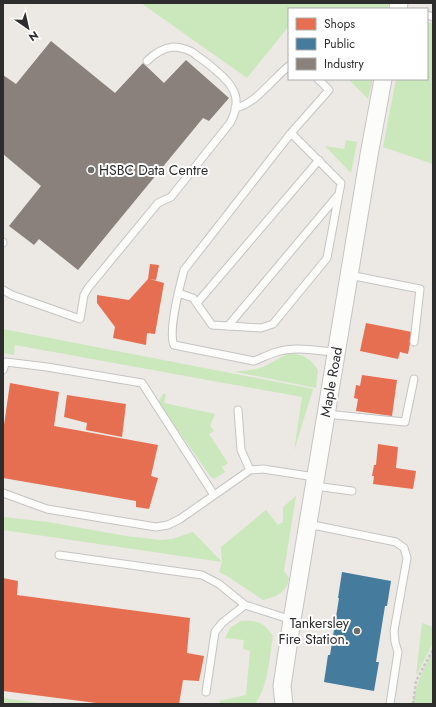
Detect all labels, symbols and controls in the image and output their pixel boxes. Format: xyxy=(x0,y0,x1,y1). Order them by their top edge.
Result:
north arrow xyxy=(8,8,48,48)
legend xyxy=(288,8,428,80)
text: Shops xyxy=(324,15,355,33)
text: N xyxy=(25,27,42,45)
text: Public xyxy=(324,35,355,53)
text: Industry xyxy=(324,55,365,73)
place label: HSBC Data Centre xyxy=(99,160,208,180)
marker: HSBC Data Centre xyxy=(86,165,96,175)
street label: Maple Road xyxy=(315,345,347,419)
place label: Tankersley Fire Station. xyxy=(278,613,350,649)
marker: Tankersley Fire Station. xyxy=(352,626,362,636)

